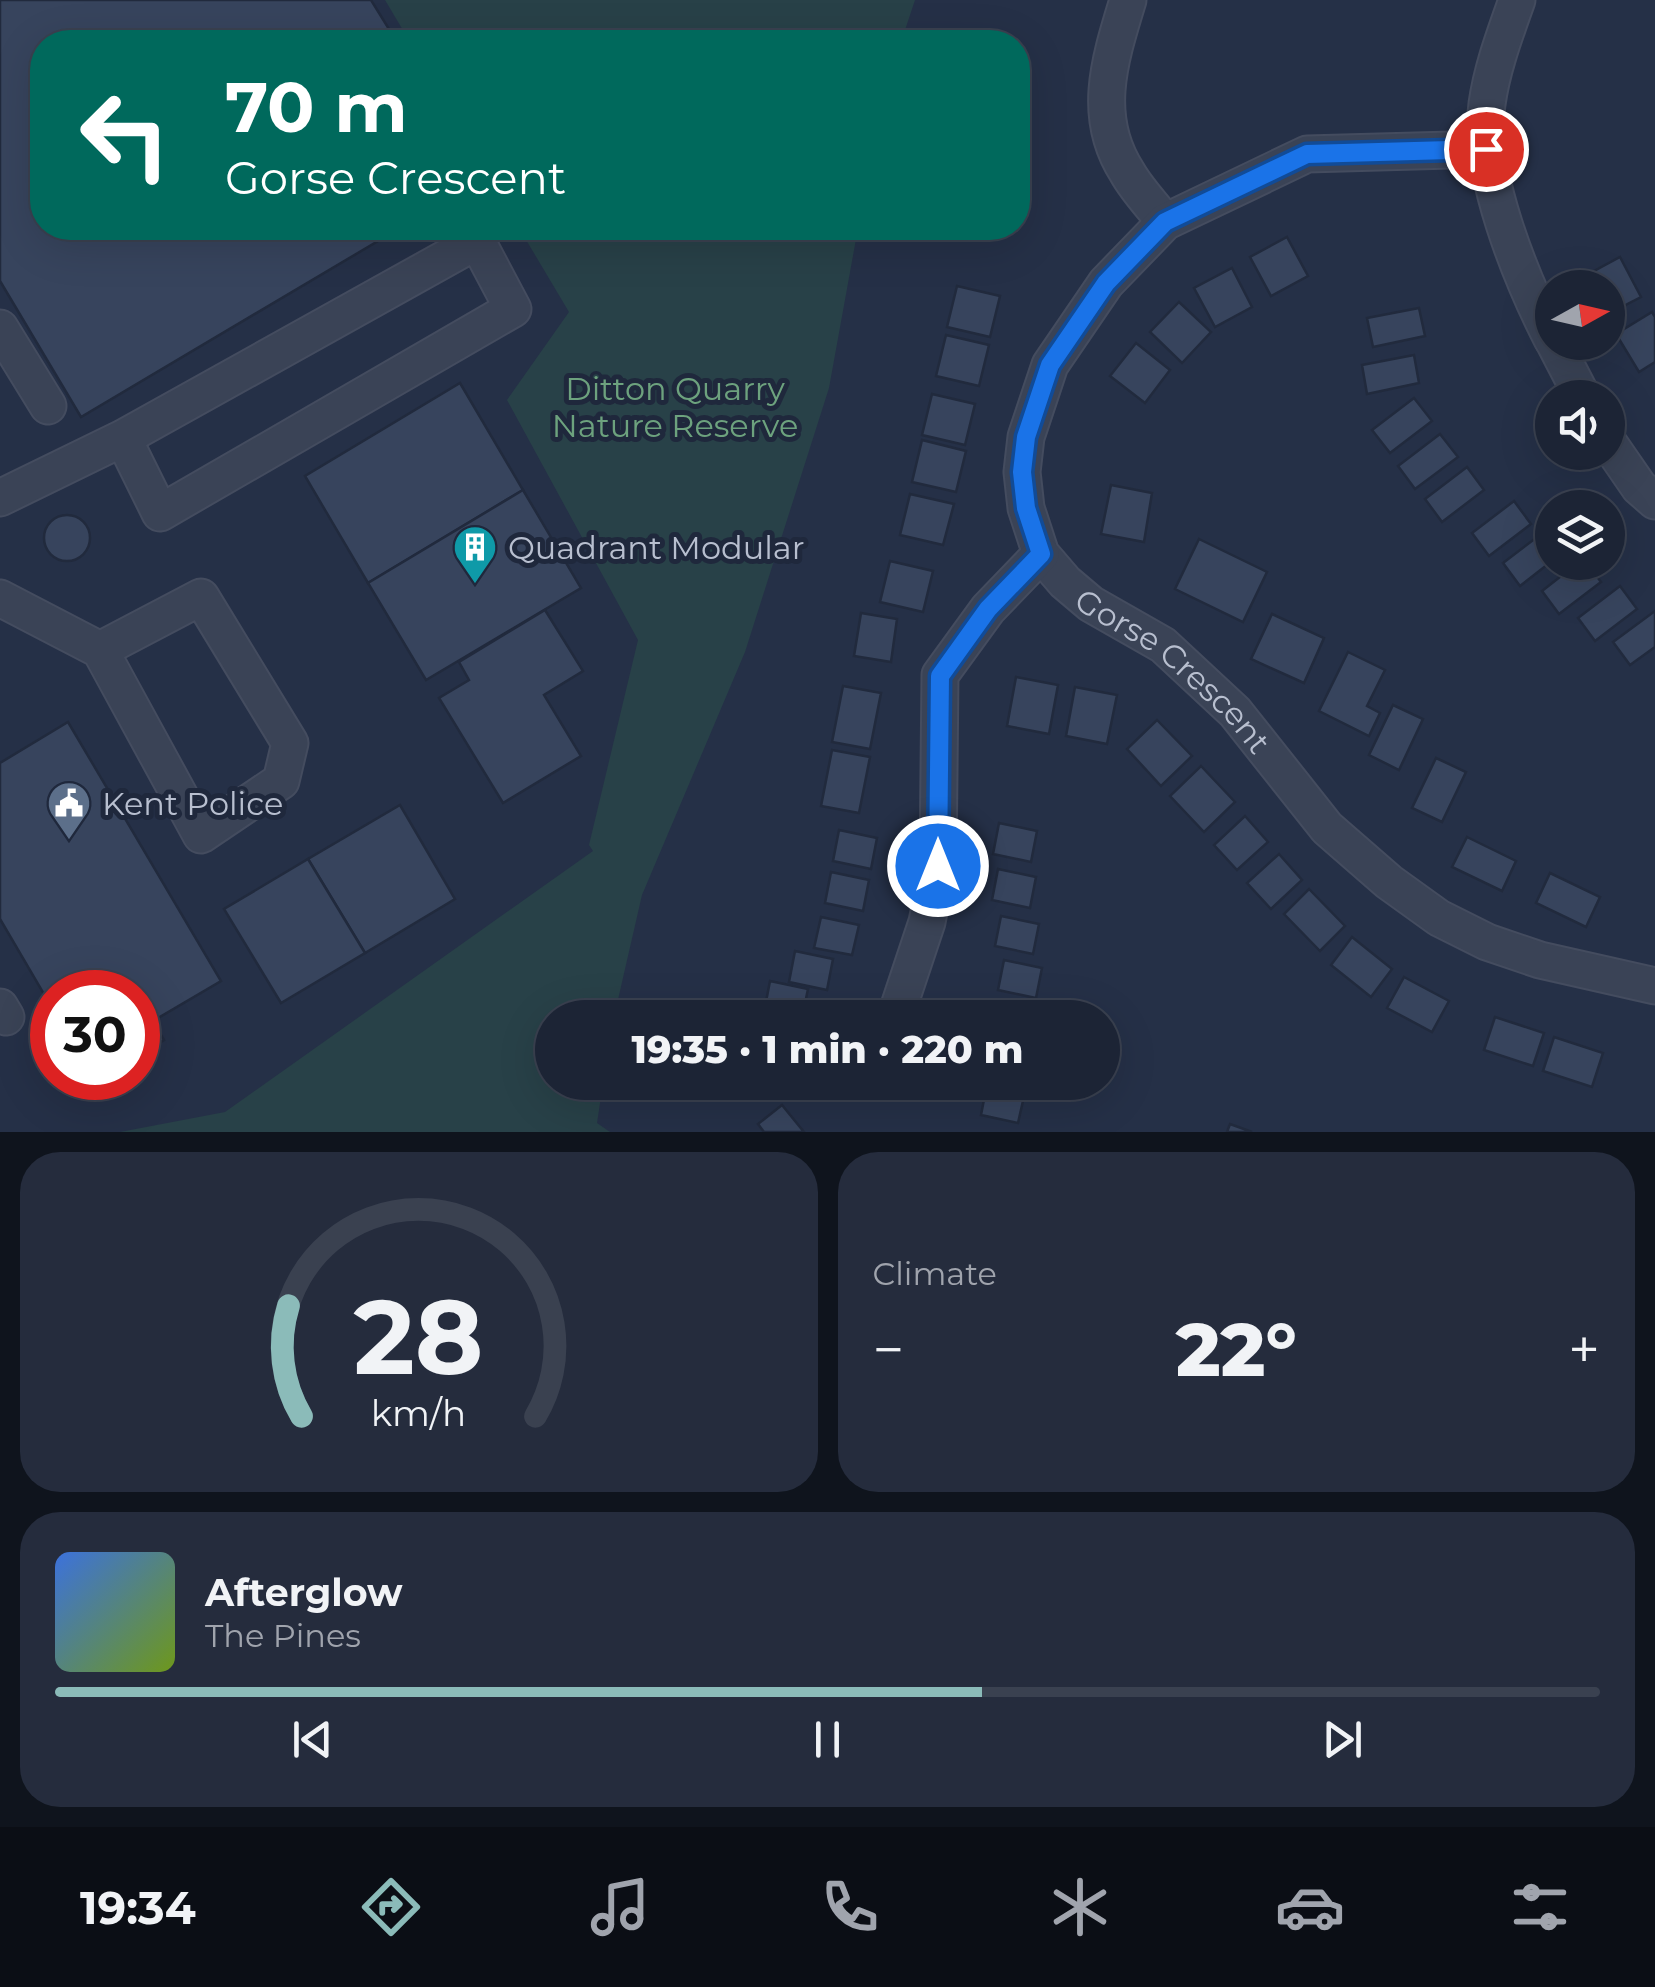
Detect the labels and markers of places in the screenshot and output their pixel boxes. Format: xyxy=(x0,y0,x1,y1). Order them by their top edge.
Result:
pin xyxy=(1444,107,1529,192)
building icon: Quadrant Modular xyxy=(452,524,498,585)
place label: Quadrant Modular xyxy=(508,528,805,567)
public building icon: Kent Police xyxy=(46,780,92,841)
place label: Kent Police xyxy=(102,784,283,823)

